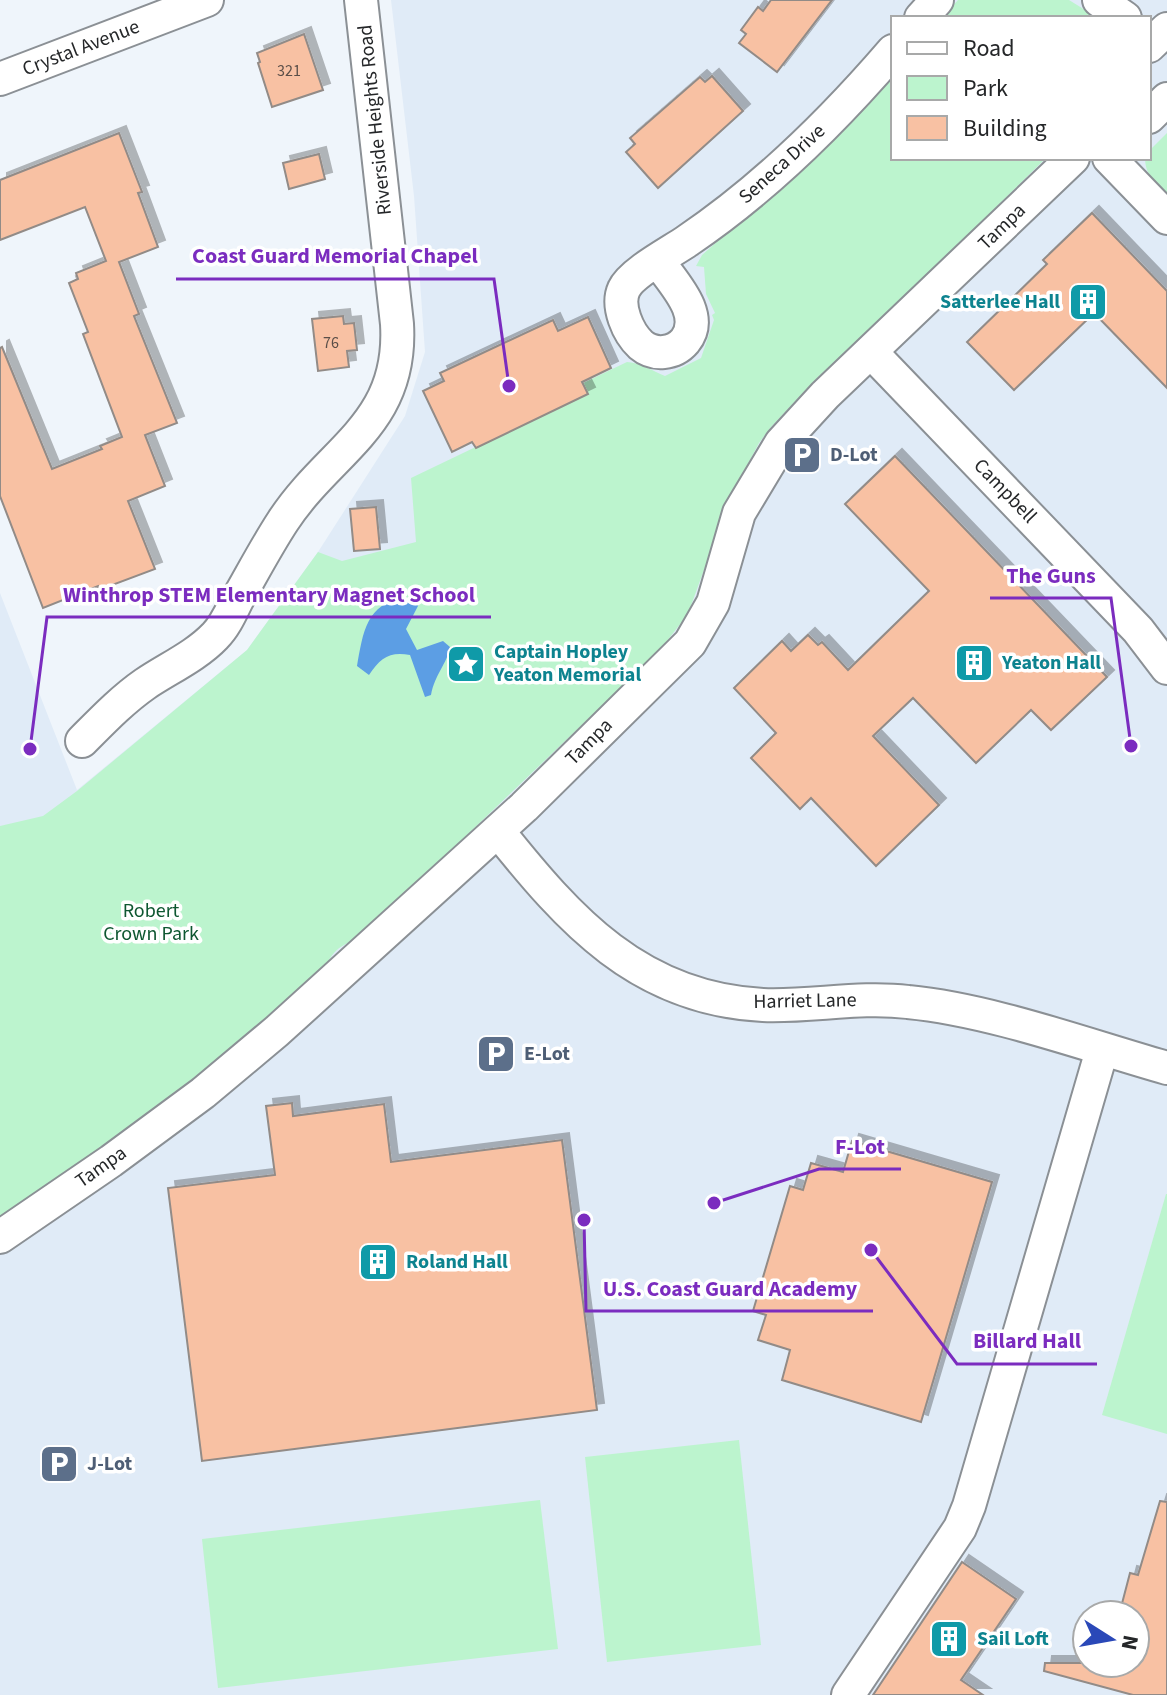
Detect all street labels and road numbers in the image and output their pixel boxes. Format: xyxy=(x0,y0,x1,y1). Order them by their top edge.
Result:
street label: Crystal Avenue xyxy=(18,13,144,83)
street label: Riverside Heights Road xyxy=(351,23,399,217)
street label: Seneca Drive xyxy=(733,117,831,210)
street label: Tampa xyxy=(972,197,1032,257)
street label: Campbell xyxy=(967,452,1043,530)
street label: Tampa xyxy=(559,712,619,772)
street label: Harriet Lane xyxy=(753,986,857,1016)
street label: Tampa xyxy=(70,1139,132,1195)

